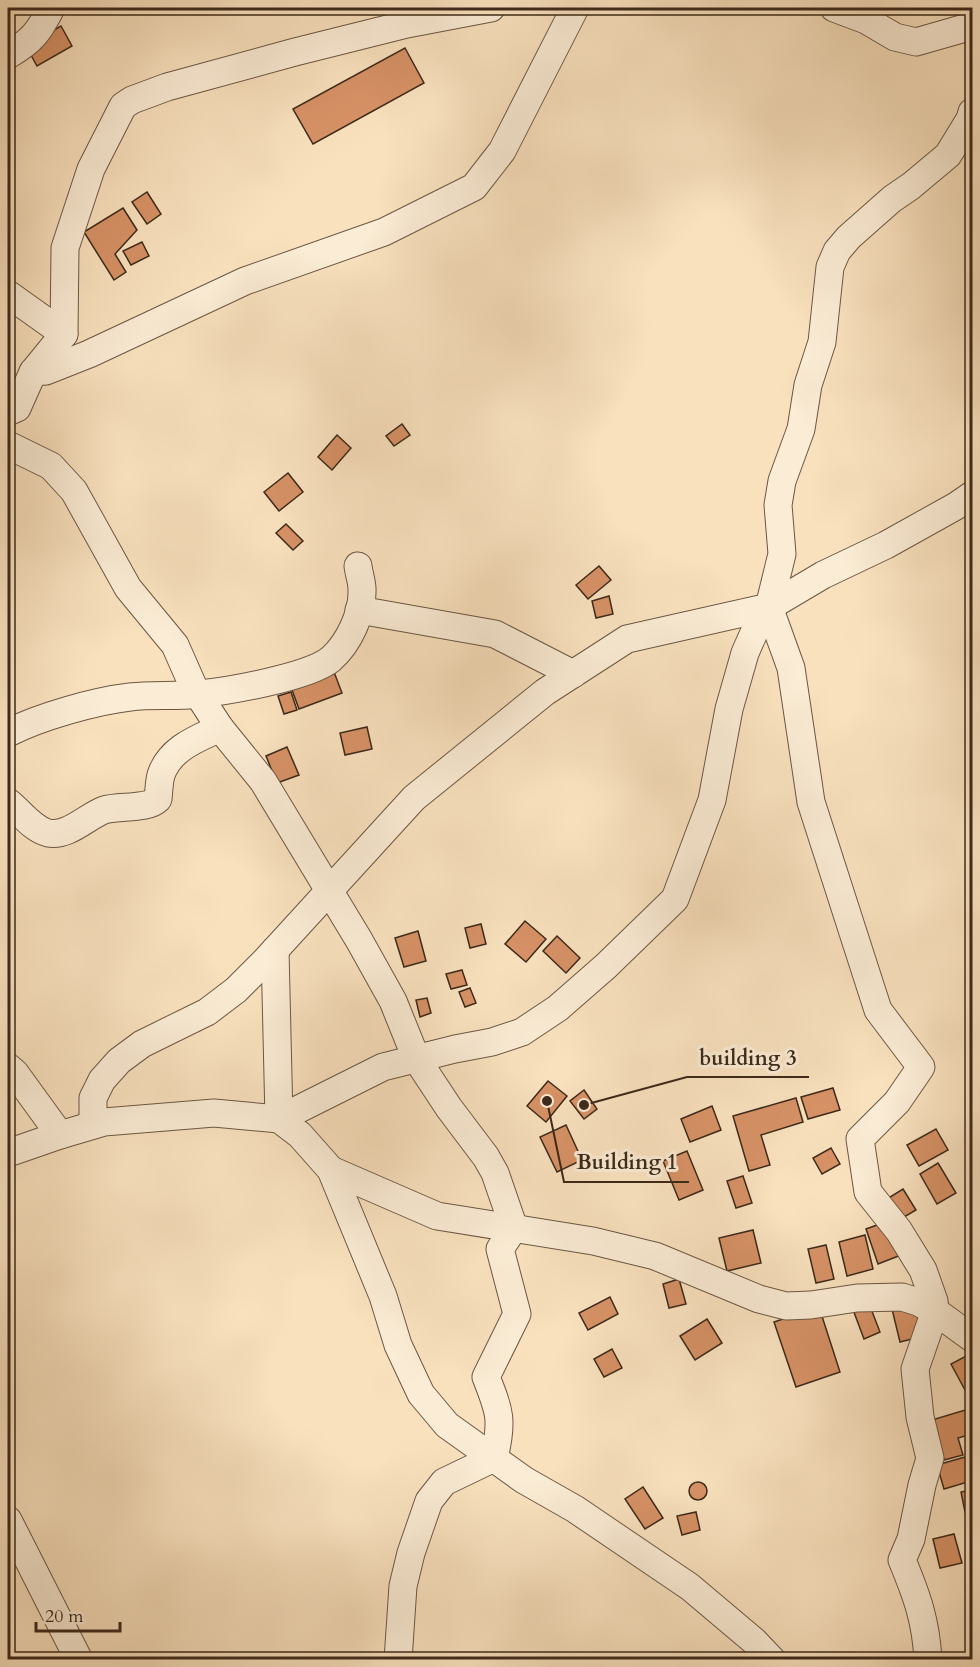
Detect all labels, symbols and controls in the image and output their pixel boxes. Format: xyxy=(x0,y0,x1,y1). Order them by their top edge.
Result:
callout: building 3 xyxy=(687,1038,809,1077)
text: building 3 xyxy=(699,1044,797,1073)
callout: Building 1 xyxy=(564,1143,689,1182)
text: Building 1 xyxy=(577,1148,677,1177)
scale bar xyxy=(36,1595,120,1633)
text: 20 m xyxy=(45,1604,84,1629)

